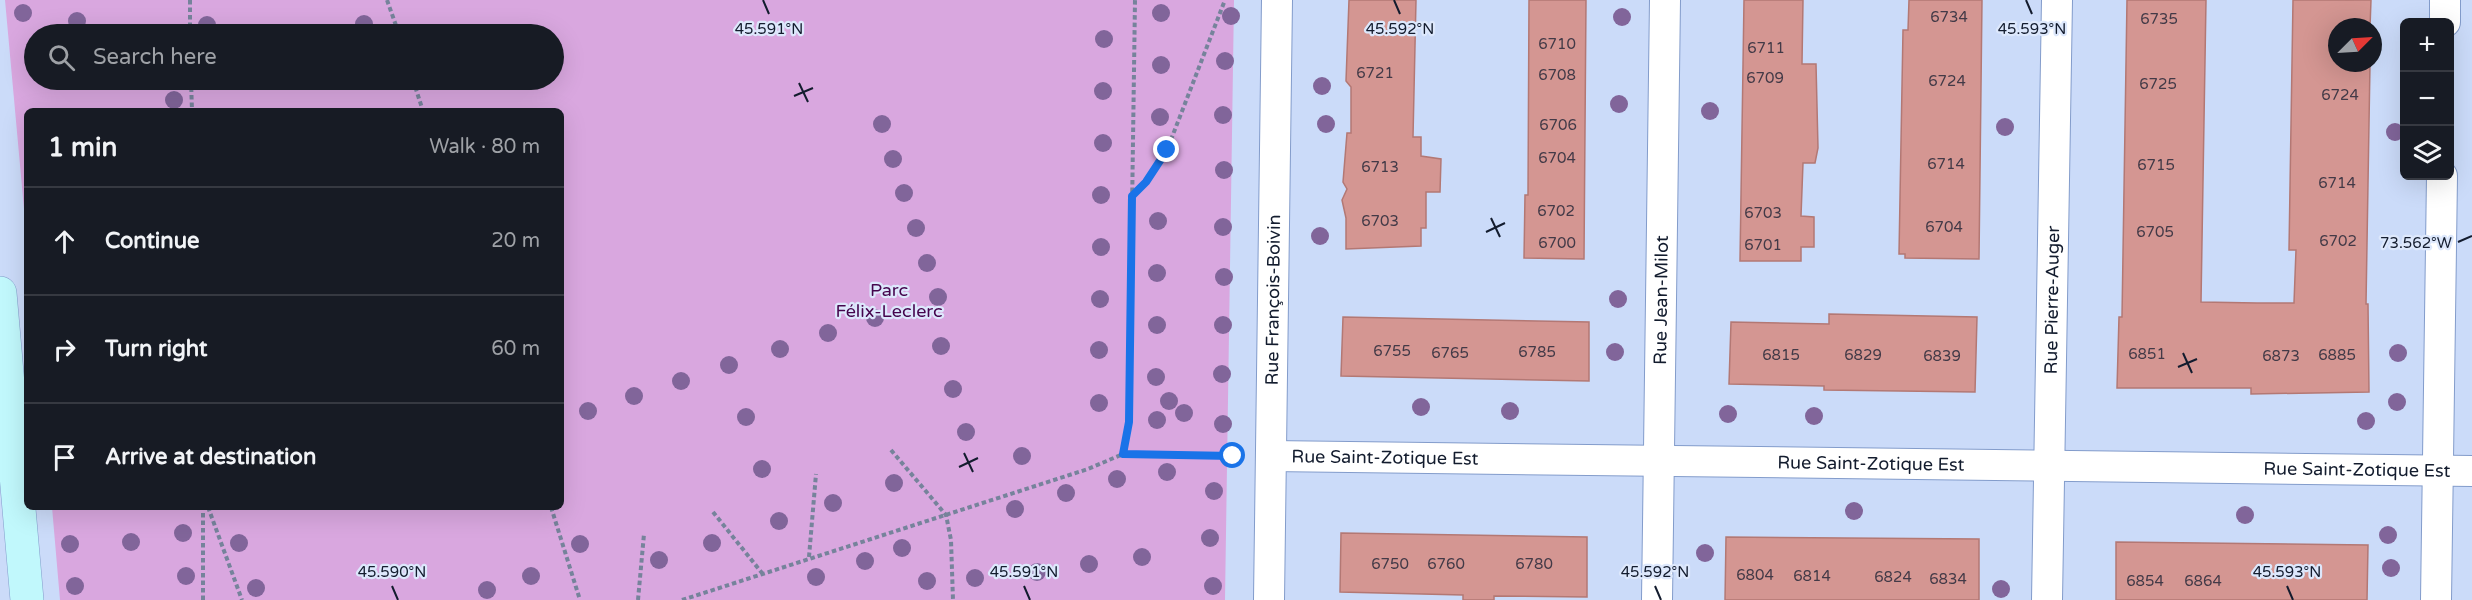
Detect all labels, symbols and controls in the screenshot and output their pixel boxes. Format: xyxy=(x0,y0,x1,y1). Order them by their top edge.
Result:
house number: 6734 xyxy=(1930,8,1968,26)
house number: 6735 xyxy=(2140,10,2178,28)
north arrow xyxy=(2328,18,2382,72)
map controls xyxy=(2400,18,2454,180)
button: + xyxy=(2400,18,2454,72)
text: 45.591°N xyxy=(735,20,803,38)
text: 45.592°N xyxy=(1366,20,1434,38)
text: 45.593°N xyxy=(1998,20,2066,38)
search box xyxy=(24,24,564,90)
house number: 6710 xyxy=(1538,35,1576,53)
house number: 6711 xyxy=(1747,39,1785,57)
icon: search xyxy=(45,41,78,74)
text: Search here xyxy=(93,44,217,70)
house number: 6721 xyxy=(1356,64,1394,82)
house number: 6708 xyxy=(1538,66,1576,84)
house number: 6709 xyxy=(1746,69,1784,87)
house number: 6724 xyxy=(1928,72,1966,90)
button: − xyxy=(2400,72,2454,126)
house number: 6725 xyxy=(2139,75,2177,93)
house number: 6724 xyxy=(2321,86,2359,104)
house number: 6706 xyxy=(1539,116,1577,134)
button: layers xyxy=(2400,126,2454,180)
text: 1 min xyxy=(48,132,117,163)
text: Walk · 80 m xyxy=(429,135,540,159)
route end xyxy=(1153,136,1179,162)
house number: 6704 xyxy=(1538,149,1576,167)
house number: 6714 xyxy=(1927,155,1965,173)
house number: 6715 xyxy=(2137,156,2175,174)
house number: 6713 xyxy=(1361,158,1399,176)
house number: 6714 xyxy=(2318,174,2356,192)
house number: 6702 xyxy=(1537,202,1575,220)
house number: 6703 xyxy=(1744,204,1782,222)
house number: 6703 xyxy=(1361,212,1399,230)
street label: Rue François-Boivin xyxy=(1261,214,1285,386)
house number: 6704 xyxy=(1925,218,1963,236)
house number: 6705 xyxy=(2136,223,2174,241)
icon: ahead xyxy=(48,225,81,258)
street label: Rue Pierre-Auger xyxy=(2040,225,2064,375)
text: Continue xyxy=(105,228,200,254)
text: 20 m xyxy=(491,229,540,253)
house number: 6702 xyxy=(2319,232,2357,250)
house number: 6700 xyxy=(1538,234,1576,252)
text: 73.562°W xyxy=(2380,234,2452,252)
street label: Rue Jean-Milot xyxy=(1649,235,1673,365)
house number: 6701 xyxy=(1744,236,1782,254)
park label: Parc Félix-Leclerc xyxy=(835,279,943,322)
icon: right xyxy=(48,333,81,366)
text: Turn right xyxy=(105,336,207,362)
text: 60 m xyxy=(491,337,540,361)
house number: 6755 xyxy=(1373,342,1411,360)
house number: 6785 xyxy=(1518,343,1556,361)
house number: 6765 xyxy=(1431,344,1469,362)
house number: 6851 xyxy=(2128,345,2166,363)
house number: 6815 xyxy=(1762,346,1800,364)
house number: 6829 xyxy=(1844,346,1882,364)
house number: 6885 xyxy=(2318,346,2356,364)
house number: 6839 xyxy=(1923,347,1961,365)
house number: 6873 xyxy=(2262,347,2300,365)
icon: arrive xyxy=(48,441,81,474)
route start xyxy=(1219,442,1245,468)
text: Arrive at destination xyxy=(105,444,316,470)
street label: Rue Saint-Zotique Est xyxy=(1291,445,1479,470)
street label: Rue Saint-Zotique Est xyxy=(1777,451,1965,476)
street label: Rue Saint-Zotique Est xyxy=(2263,457,2451,482)
house number: 6750 xyxy=(1371,555,1409,573)
house number: 6760 xyxy=(1427,555,1465,573)
house number: 6780 xyxy=(1515,555,1553,573)
text: 45.590°N xyxy=(358,563,426,581)
text: 45.591°N xyxy=(990,563,1058,581)
text: 45.592°N xyxy=(1621,563,1689,581)
text: 45.593°N xyxy=(2253,563,2321,581)
house number: 6804 xyxy=(1736,566,1774,584)
house number: 6814 xyxy=(1793,567,1831,585)
house number: 6824 xyxy=(1874,568,1912,586)
house number: 6834 xyxy=(1929,570,1967,588)
house number: 6854 xyxy=(2126,572,2164,590)
house number: 6864 xyxy=(2184,572,2222,590)

